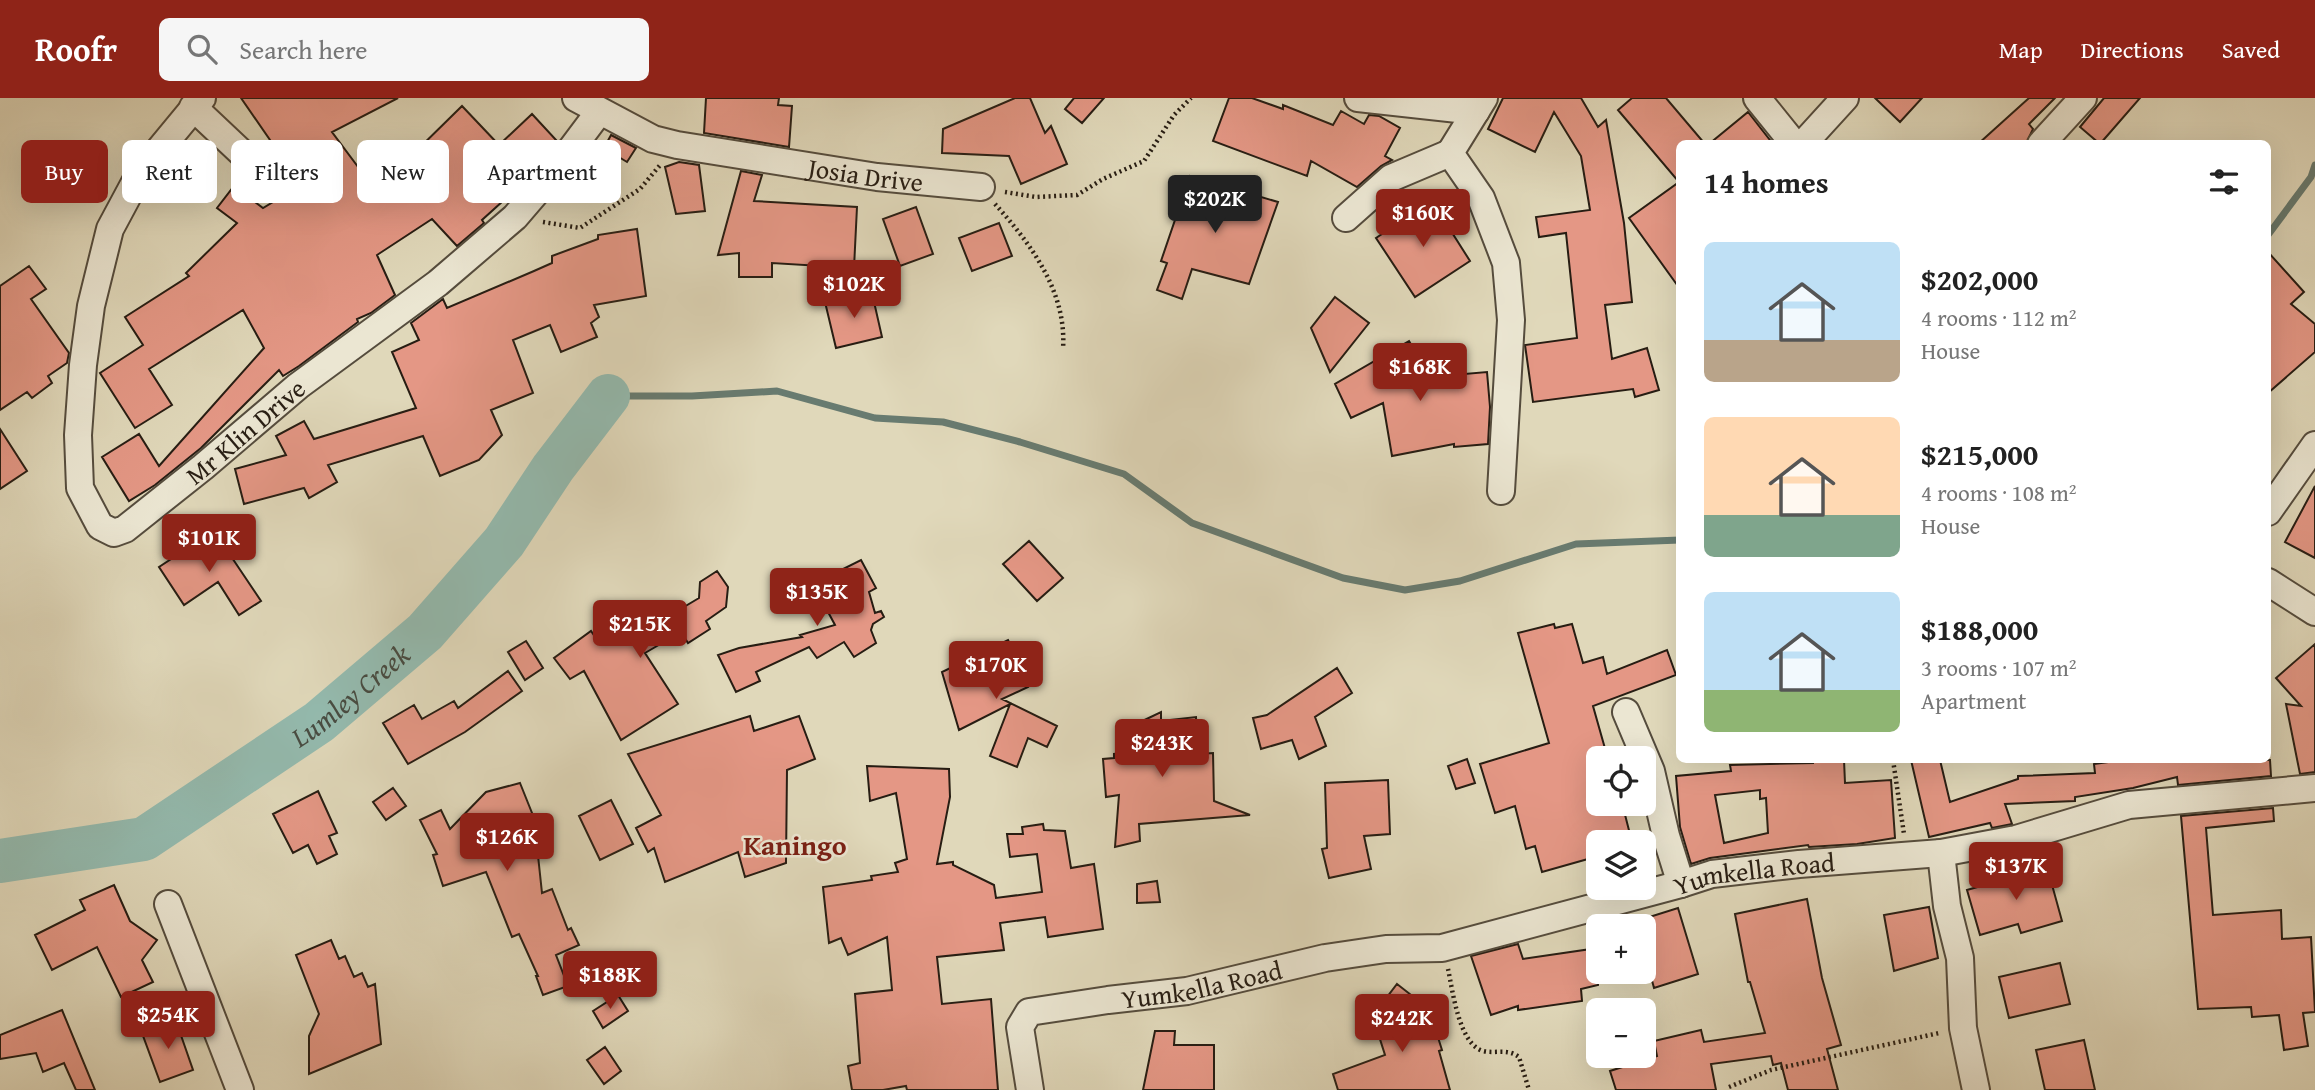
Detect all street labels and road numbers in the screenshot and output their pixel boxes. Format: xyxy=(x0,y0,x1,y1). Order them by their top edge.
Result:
street label: Josia Drive xyxy=(803,146,925,201)
street label: Mr Klin Drive xyxy=(177,369,313,494)
street label: Yumkella Road xyxy=(1668,842,1836,905)
street label: Yumkella Road xyxy=(1119,950,1286,1018)

